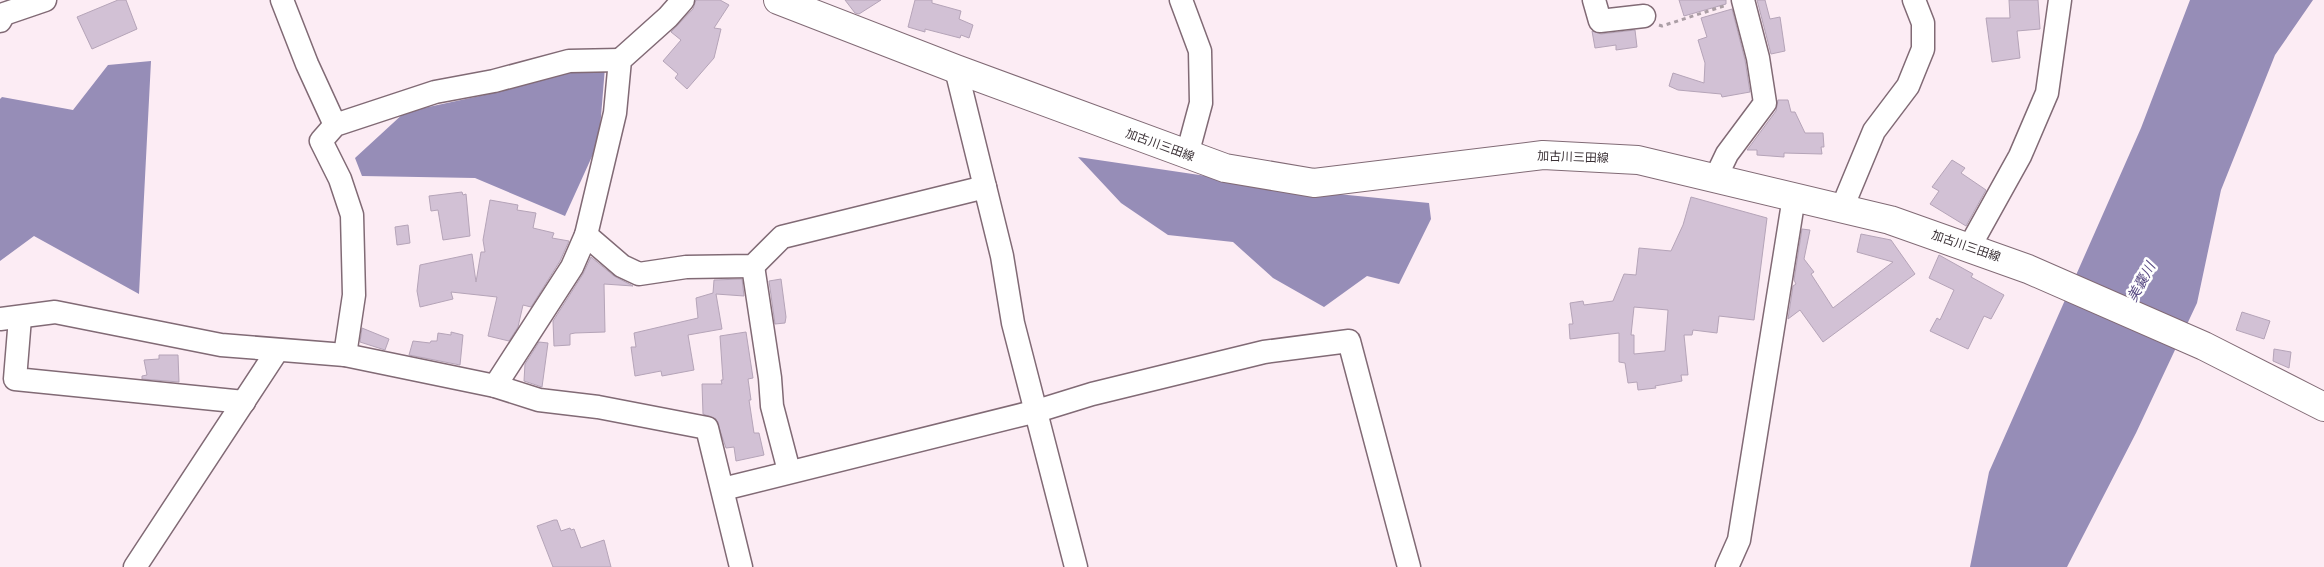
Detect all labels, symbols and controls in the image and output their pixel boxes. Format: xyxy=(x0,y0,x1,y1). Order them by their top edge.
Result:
street label: 加古川三田線 xyxy=(1123,125,1197,165)
street label: 加古川三田線 xyxy=(1537,148,1609,166)
street label: 加古川三田線 xyxy=(1929,227,2003,265)
water label: 美嚢川 xyxy=(2123,258,2160,305)

